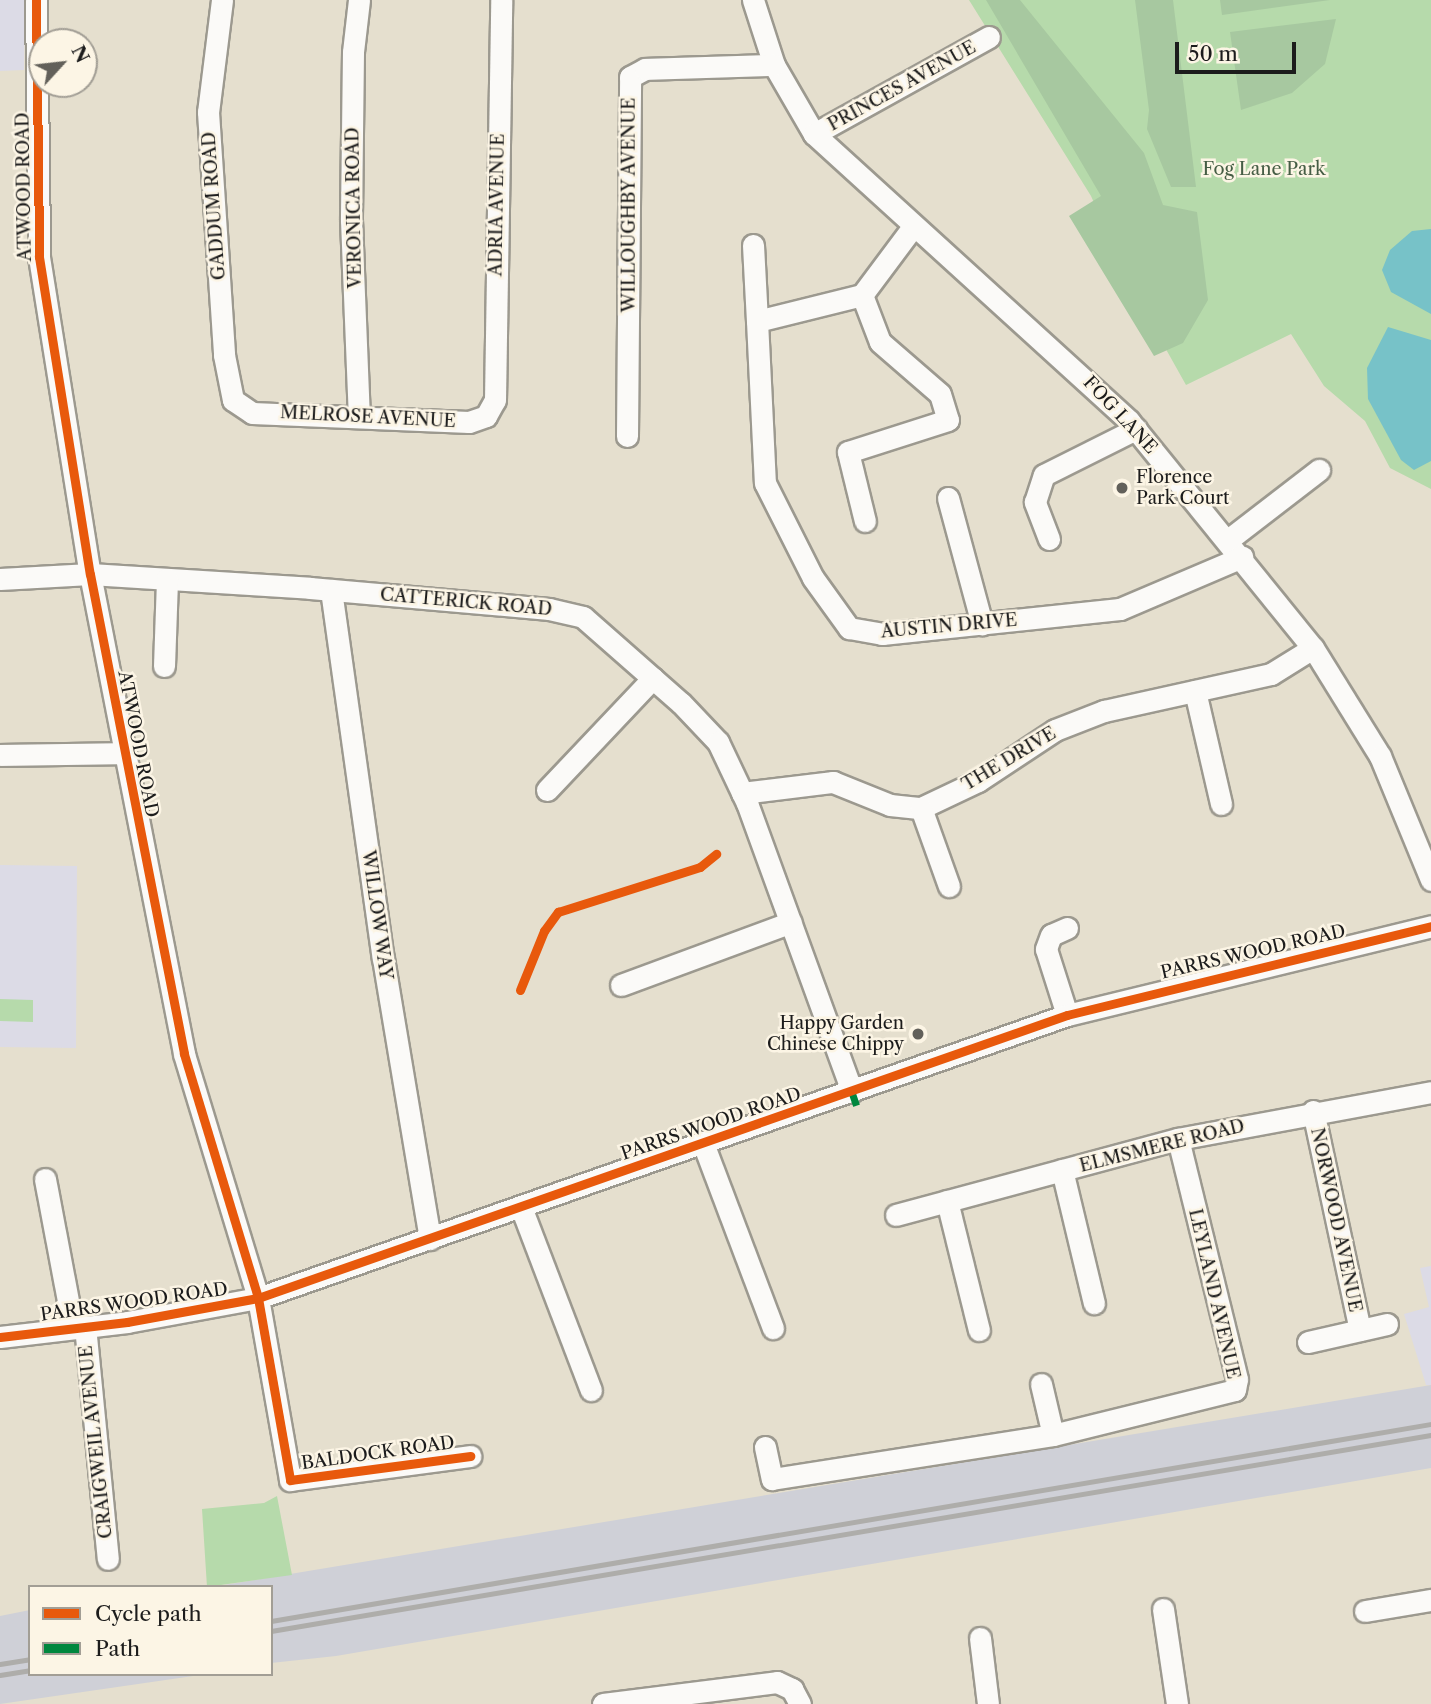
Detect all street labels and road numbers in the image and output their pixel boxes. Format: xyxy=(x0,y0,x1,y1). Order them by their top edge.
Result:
street label: PRINCES AVENUE xyxy=(824,36,980,136)
street label: WILLOUGHBY AVENUE xyxy=(618,97,640,313)
street label: ATWOOD ROAD xyxy=(12,112,36,262)
street label: VERONICA ROAD xyxy=(342,127,366,289)
street label: GADDUM ROAD xyxy=(198,131,230,281)
street label: ADRIA AVENUE xyxy=(485,133,509,277)
street label: FOG LANE xyxy=(1079,372,1161,458)
street label: MELROSE AVENUE xyxy=(279,402,457,432)
street label: CATTERICK ROAD xyxy=(379,584,553,620)
street label: AUSTIN DRIVE xyxy=(880,609,1018,643)
street label: ATWOOD ROAD xyxy=(113,669,163,819)
street label: THE DRIVE xyxy=(958,722,1060,796)
street label: WILLOW WAY xyxy=(357,848,397,982)
street label: PARRS WOOD ROAD xyxy=(1158,920,1348,984)
street label: PARRS WOOD ROAD xyxy=(618,1083,804,1165)
street label: ELMSMERE ROAD xyxy=(1077,1115,1247,1177)
street label: NORWOOD AVENUE xyxy=(1306,1126,1366,1314)
street label: LEYLAND AVENUE xyxy=(1184,1206,1244,1382)
street label: PARRS WOOD ROAD xyxy=(39,1278,229,1326)
street label: CRAIGWEIL AVENUE xyxy=(75,1344,117,1540)
street label: BALDOCK ROAD xyxy=(300,1432,456,1474)

